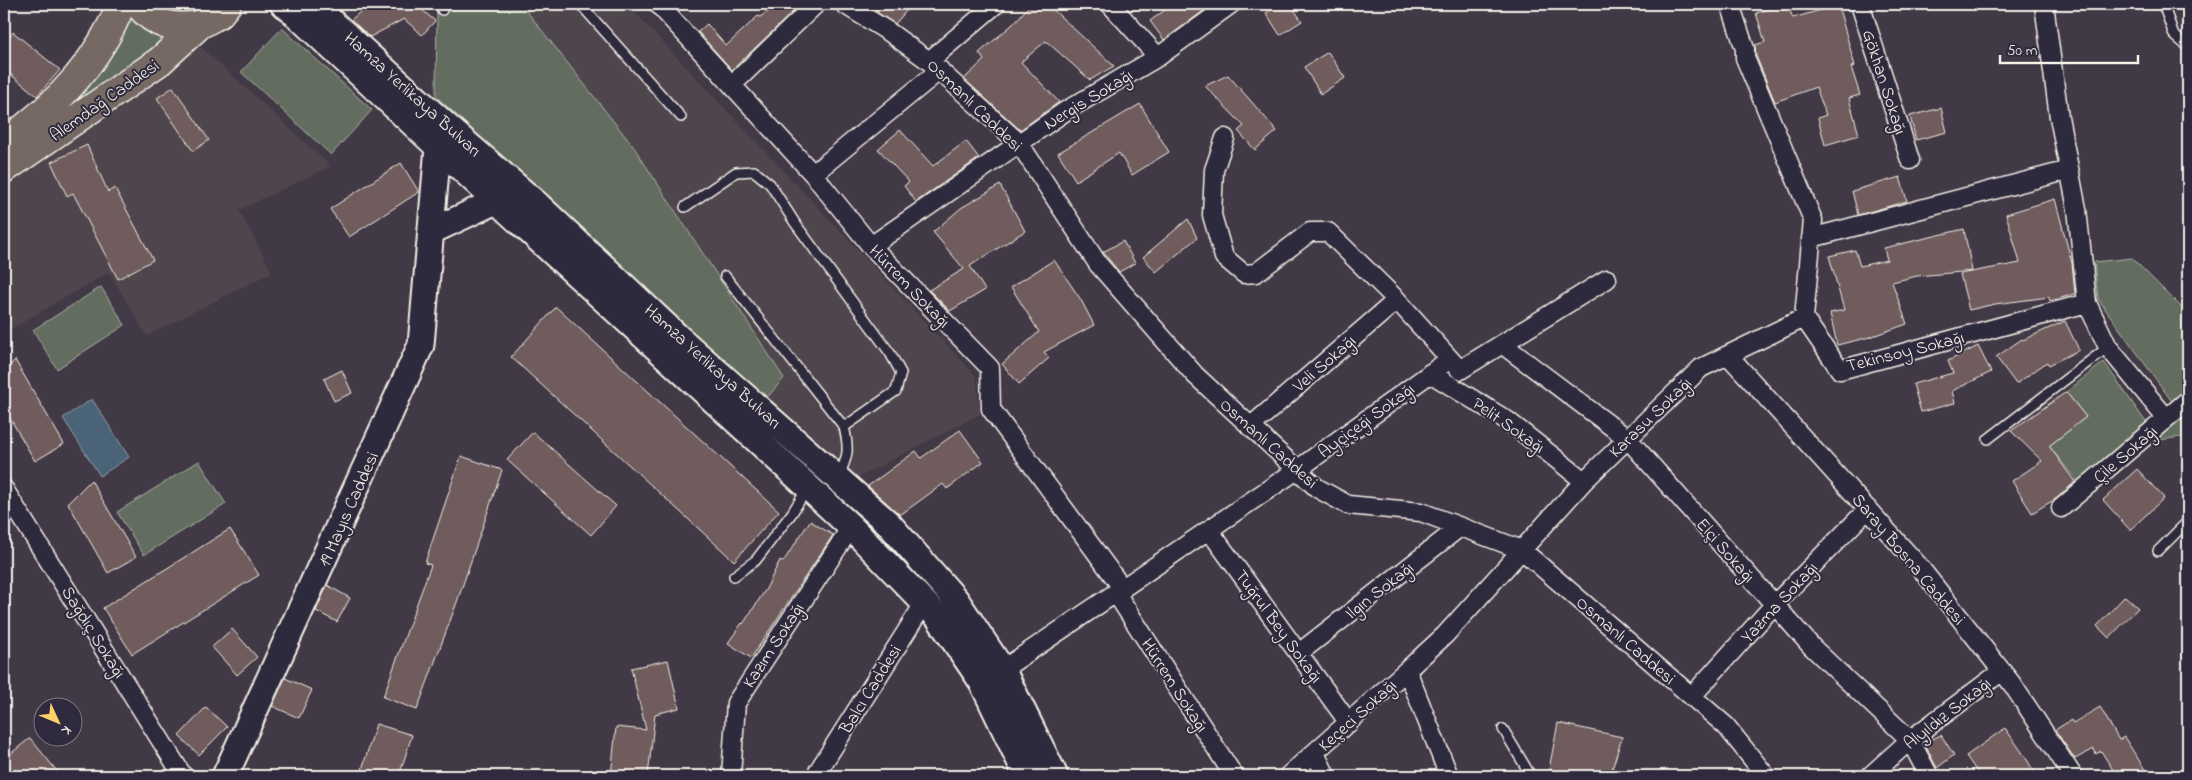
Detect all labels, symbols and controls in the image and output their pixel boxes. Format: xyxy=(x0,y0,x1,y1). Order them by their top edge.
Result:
street label: Hamza Yerlikaya Bulvarı xyxy=(337,27,486,164)
street label: Gökhan Sokağı xyxy=(1853,27,1912,139)
scale bar xyxy=(2000,32,2137,64)
text: 50 m xyxy=(2007,40,2038,62)
street label: Alemdağ Caddesi xyxy=(45,54,166,150)
street label: Osmanlı Caddesi xyxy=(920,54,1027,159)
street label: Nergis Sokağı xyxy=(1039,64,1139,138)
street label: Hürrem Sokağı xyxy=(861,240,955,336)
street label: Hamza Yerlikaya Bulvarı xyxy=(637,299,786,436)
street label: Tekinsoy Sokağı xyxy=(1844,326,1967,381)
street label: Veli Sokağı xyxy=(1287,330,1363,401)
street label: Karasu Sokağı xyxy=(1604,372,1700,466)
street label: Ayçiçeği Sokağı xyxy=(1313,378,1422,466)
street label: Pelit Sokağı xyxy=(1466,392,1550,462)
street label: Osmanlı Caddesi xyxy=(1213,393,1323,496)
street label: Çile Sokağı xyxy=(2088,420,2165,492)
street label: 19 Mayıs Caddesi xyxy=(313,448,387,572)
street label: Saray Bosna Caddesi xyxy=(1844,489,1970,632)
street label: Elçi Sokağı xyxy=(1688,513,1760,590)
street label: Ilgın Sokağı xyxy=(1340,556,1421,628)
street label: Yazma Sokağı xyxy=(1736,557,1826,651)
street label: Tuğrul Bey Sokağı xyxy=(1226,565,1328,690)
street label: Sağdıç Sokağı xyxy=(53,582,131,685)
street label: Osmanlı Caddesi xyxy=(1569,591,1680,692)
street label: Kazım Sokağı xyxy=(737,598,813,694)
street label: Hürrem Sokağı xyxy=(1132,634,1214,739)
street label: Balcı Caddesi xyxy=(833,640,909,741)
street label: Alyıldız Sokağı xyxy=(1899,672,1998,758)
street label: Keçeci Sokağı xyxy=(1313,674,1404,760)
north arrow xyxy=(32,698,82,748)
text: K xyxy=(56,720,76,741)

